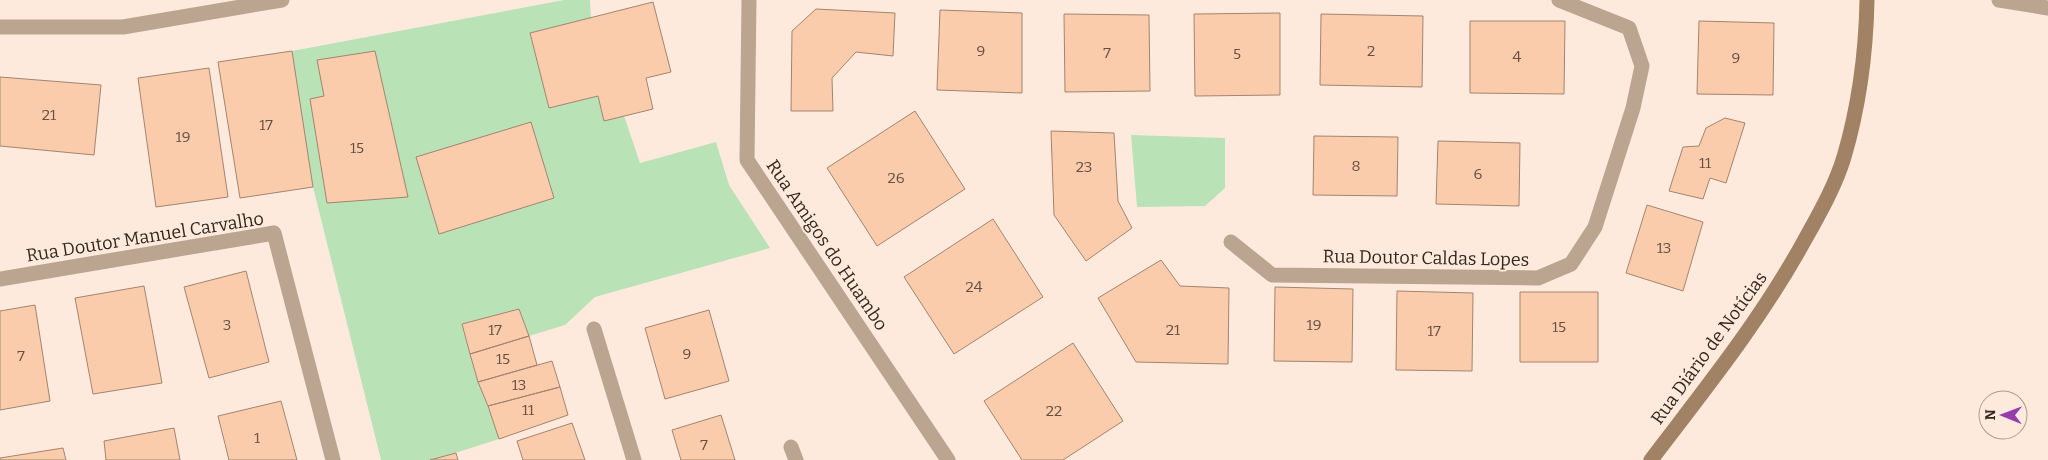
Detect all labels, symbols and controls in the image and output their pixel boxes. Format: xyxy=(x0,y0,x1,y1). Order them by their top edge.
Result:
house number: 9 xyxy=(977,42,985,60)
house number: 2 xyxy=(1367,42,1375,60)
house number: 7 xyxy=(1103,44,1111,62)
house number: 5 xyxy=(1233,45,1241,63)
house number: 4 xyxy=(1513,48,1522,66)
house number: 9 xyxy=(1732,49,1740,67)
house number: 21 xyxy=(42,106,56,124)
house number: 17 xyxy=(259,116,273,134)
house number: 19 xyxy=(176,128,190,146)
house number: 15 xyxy=(350,139,364,157)
house number: 11 xyxy=(1699,154,1711,172)
street label: Rua Amigos do Huambo xyxy=(762,155,892,335)
house number: 8 xyxy=(1351,157,1361,175)
house number: 23 xyxy=(1076,158,1092,176)
house number: 6 xyxy=(1474,165,1483,183)
house number: 26 xyxy=(888,169,905,187)
street label: Rua Doutor Manuel Carvalho xyxy=(25,207,265,267)
house number: 13 xyxy=(1657,239,1671,257)
street label: Rua Doutor Caldas Lopes xyxy=(1323,245,1529,271)
street label: Rua Diário de Notícias xyxy=(1646,267,1772,429)
house number: 24 xyxy=(966,278,983,296)
house number: 3 xyxy=(223,316,231,334)
house number: 19 xyxy=(1307,316,1321,334)
house number: 15 xyxy=(1552,318,1566,336)
house number: 17 xyxy=(488,321,502,339)
house number: 21 xyxy=(1166,321,1180,339)
house number: 17 xyxy=(1427,322,1441,340)
house number: 9 xyxy=(683,345,691,363)
house number: 7 xyxy=(17,347,25,365)
house number: 15 xyxy=(496,350,510,368)
house number: 13 xyxy=(512,376,526,394)
north arrow xyxy=(1978,390,2028,440)
house number: 11 xyxy=(522,401,534,419)
house number: 22 xyxy=(1046,402,1062,420)
text: N xyxy=(1982,409,1999,420)
house number: 1 xyxy=(254,429,260,447)
house number: 7 xyxy=(700,436,708,454)

